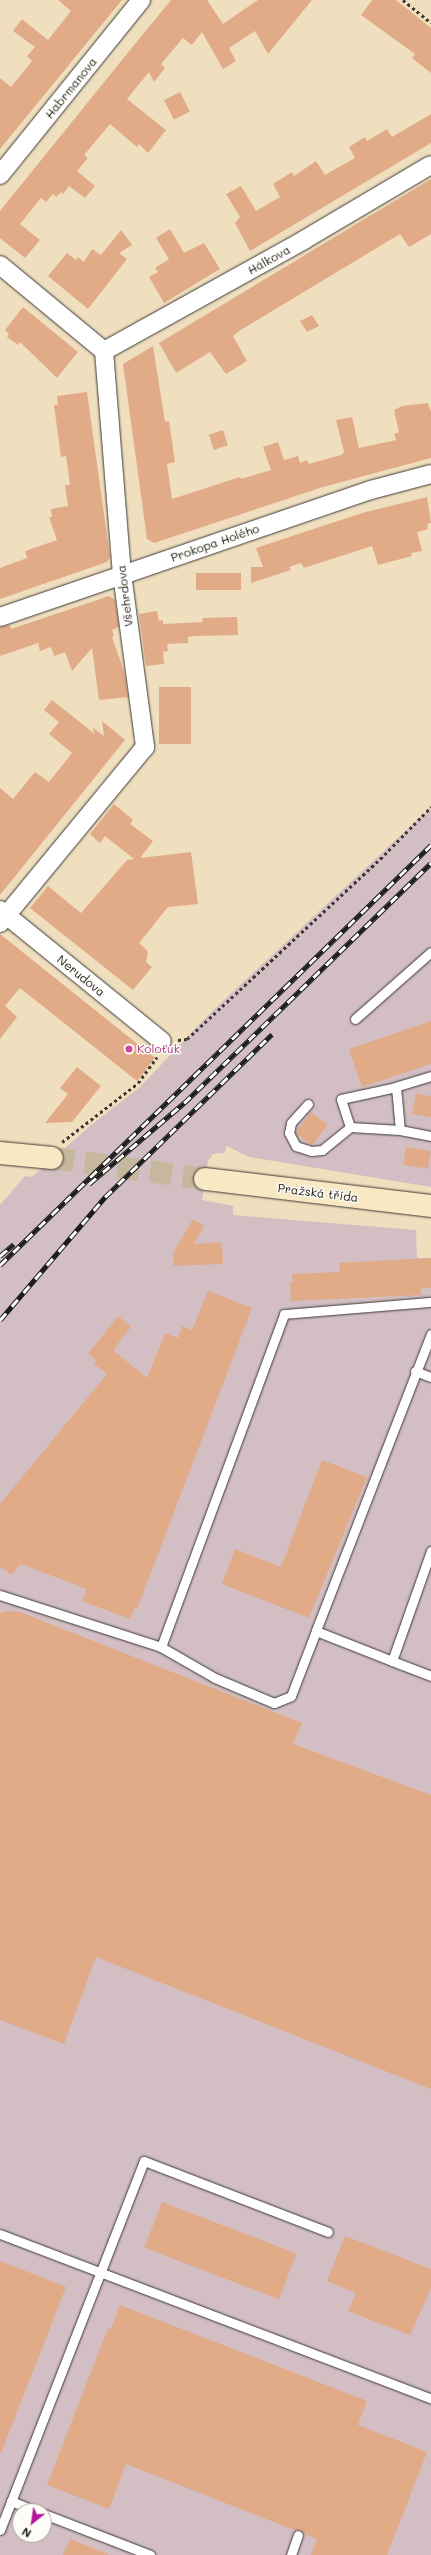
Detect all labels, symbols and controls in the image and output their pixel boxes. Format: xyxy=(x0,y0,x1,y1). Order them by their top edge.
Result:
street label: Habrmanova xyxy=(42,55,100,121)
street label: Hálkova xyxy=(245,242,293,278)
street label: Prokopa Holého xyxy=(169,521,261,565)
street label: Všehrdova xyxy=(114,564,136,628)
street label: Nerudova xyxy=(54,952,108,1000)
place label: Koloťuk xyxy=(137,1042,180,1056)
marker: Koloťuk xyxy=(124,1044,134,1054)
street label: Pražská třída xyxy=(277,1181,359,1205)
north arrow xyxy=(12,2503,52,2543)
text: N xyxy=(19,2524,34,2542)

